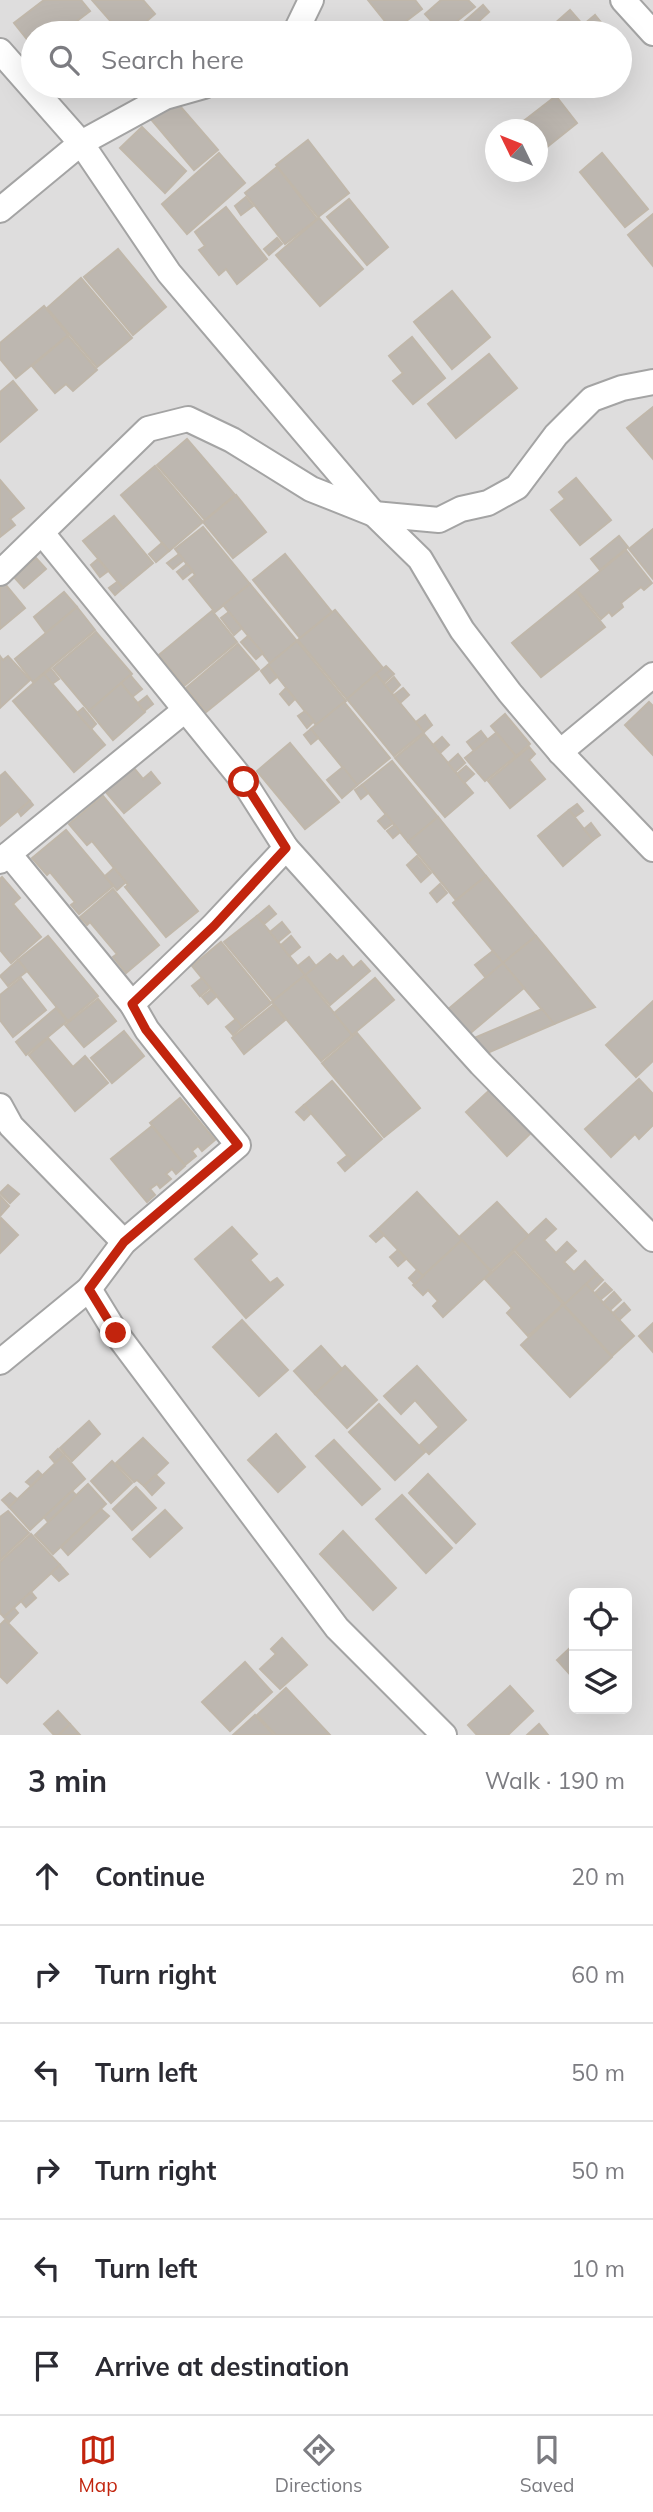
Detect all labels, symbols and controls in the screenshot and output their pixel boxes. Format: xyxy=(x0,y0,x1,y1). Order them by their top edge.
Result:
search box xyxy=(21,21,632,98)
icon: search xyxy=(45,41,83,79)
text: Search here xyxy=(101,43,244,76)
north arrow xyxy=(485,119,548,182)
route start xyxy=(228,766,259,797)
route end xyxy=(100,1317,131,1348)
map controls xyxy=(569,1588,632,1714)
button: locate xyxy=(569,1588,632,1651)
button: layers xyxy=(569,1651,632,1714)
text: 3 min xyxy=(28,1762,107,1800)
text: Walk · 190 m xyxy=(485,1766,625,1795)
icon: ahead xyxy=(28,1857,66,1895)
text: Continue xyxy=(95,1860,205,1893)
text: 20 m xyxy=(571,1862,625,1891)
icon: right xyxy=(28,1955,66,1993)
text: Turn right xyxy=(95,1958,216,1991)
text: 60 m xyxy=(571,1960,625,1989)
icon: left xyxy=(28,2053,66,2091)
text: Turn left xyxy=(95,2056,197,2089)
text: 50 m xyxy=(571,2058,625,2087)
icon: right xyxy=(28,2151,66,2189)
text: Turn right xyxy=(95,2154,216,2187)
text: 50 m xyxy=(571,2156,625,2185)
icon: left xyxy=(28,2249,66,2287)
text: Turn left xyxy=(95,2252,197,2285)
text: 10 m xyxy=(571,2254,625,2283)
icon: arrive xyxy=(28,2347,66,2385)
text: Arrive at destination xyxy=(95,2350,350,2383)
tab: Map xyxy=(79,2431,118,2497)
tab: Directions xyxy=(275,2431,363,2497)
tab: Saved xyxy=(520,2431,574,2497)

